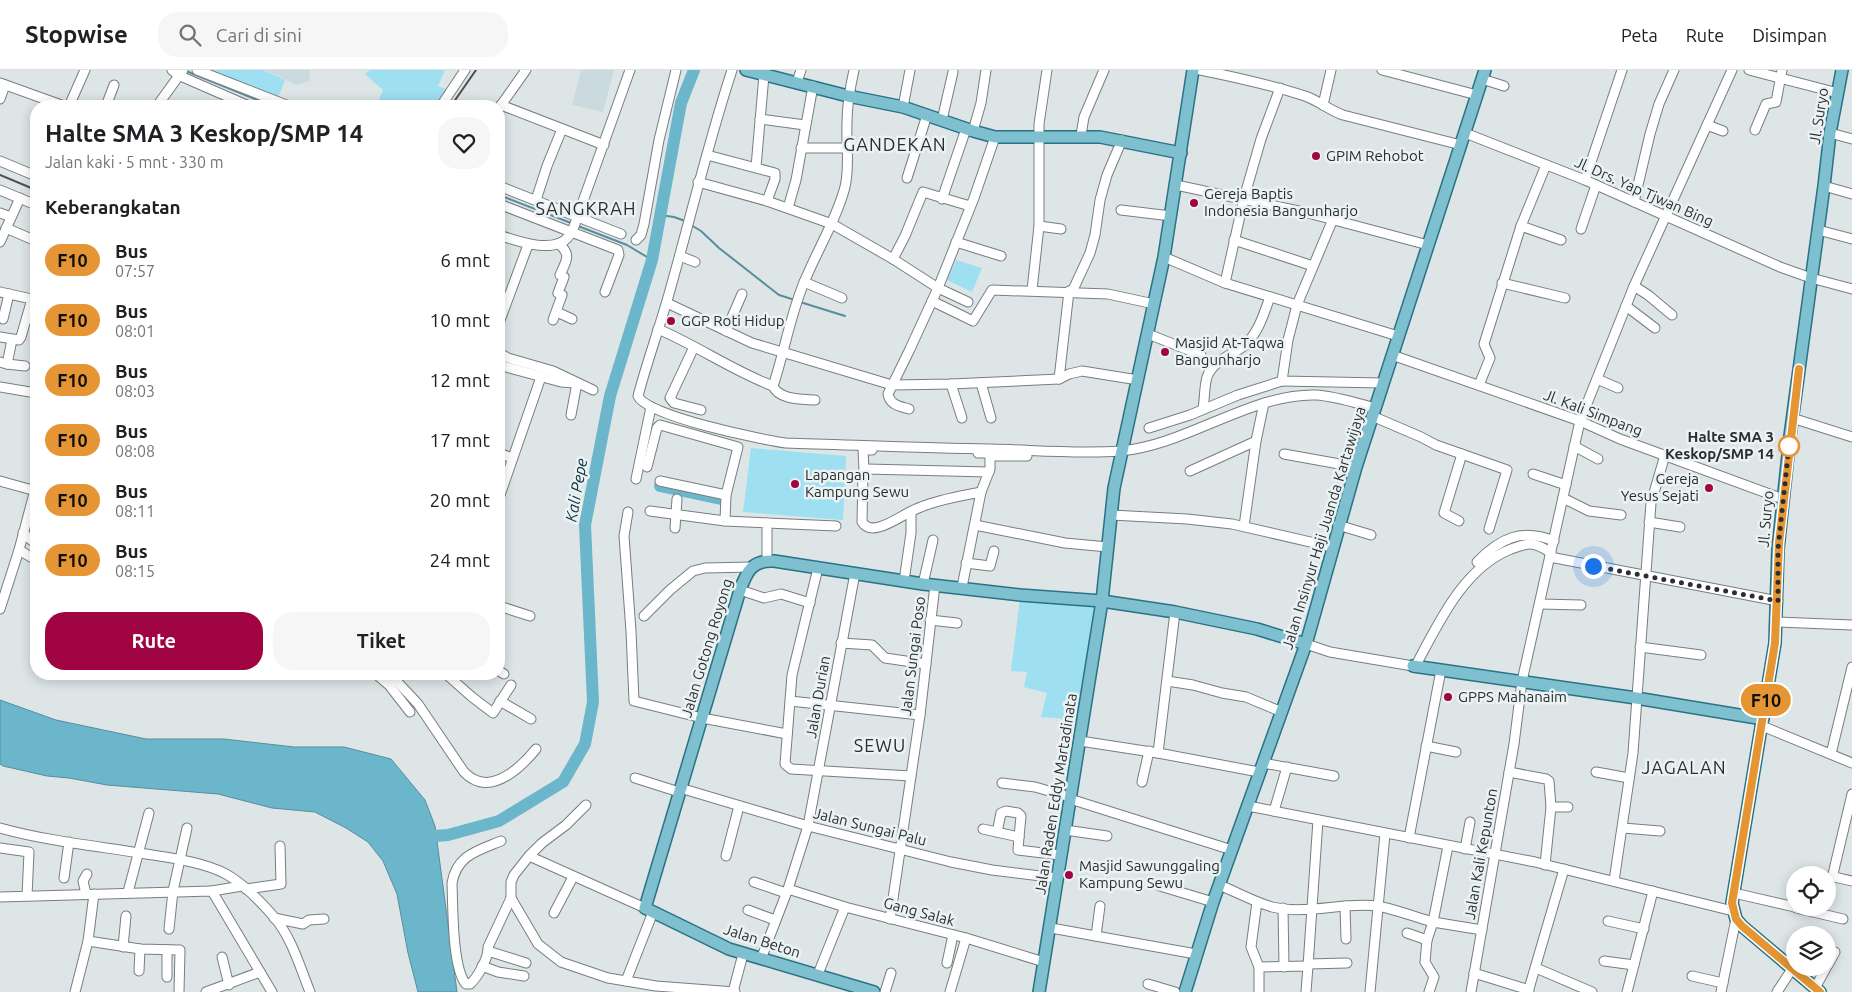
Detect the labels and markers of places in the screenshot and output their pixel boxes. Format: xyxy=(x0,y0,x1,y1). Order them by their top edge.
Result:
place label: GPIM Rehobot xyxy=(1326,147,1424,164)
marker: GPIM Rehobot xyxy=(1310,150,1322,162)
place label: Gereja Baptis Indonesia Bangunharjo xyxy=(1204,185,1358,219)
marker: Gereja Baptis Indonesia Bangunharjo xyxy=(1188,197,1200,209)
place label: GGP Roti Hidup xyxy=(681,312,785,329)
marker: GGP Roti Hidup xyxy=(665,315,677,327)
place label: Masjid At-Taqwa Bangunharjo xyxy=(1175,334,1284,368)
marker: Masjid At-Taqwa Bangunharjo xyxy=(1159,346,1171,358)
place label: Halte SMA 3 Keskop/SMP 14 xyxy=(1665,428,1774,462)
marker: Halte SMA 3 Keskop/SMP 14 xyxy=(1778,435,1800,457)
place label: Lapangan Kampung Sewu xyxy=(805,466,909,500)
place label: Gereja Yesus Sejati xyxy=(1621,470,1699,504)
marker: Lapangan Kampung Sewu xyxy=(789,478,801,490)
marker: Gereja Yesus Sejati xyxy=(1703,482,1715,494)
place label: GPPS Mahanaim xyxy=(1458,688,1567,705)
marker: GPPS Mahanaim xyxy=(1442,691,1454,703)
place label: Masjid Sawunggaling Kampung Sewu xyxy=(1079,857,1220,891)
marker: Masjid Sawunggaling Kampung Sewu xyxy=(1063,869,1075,881)

